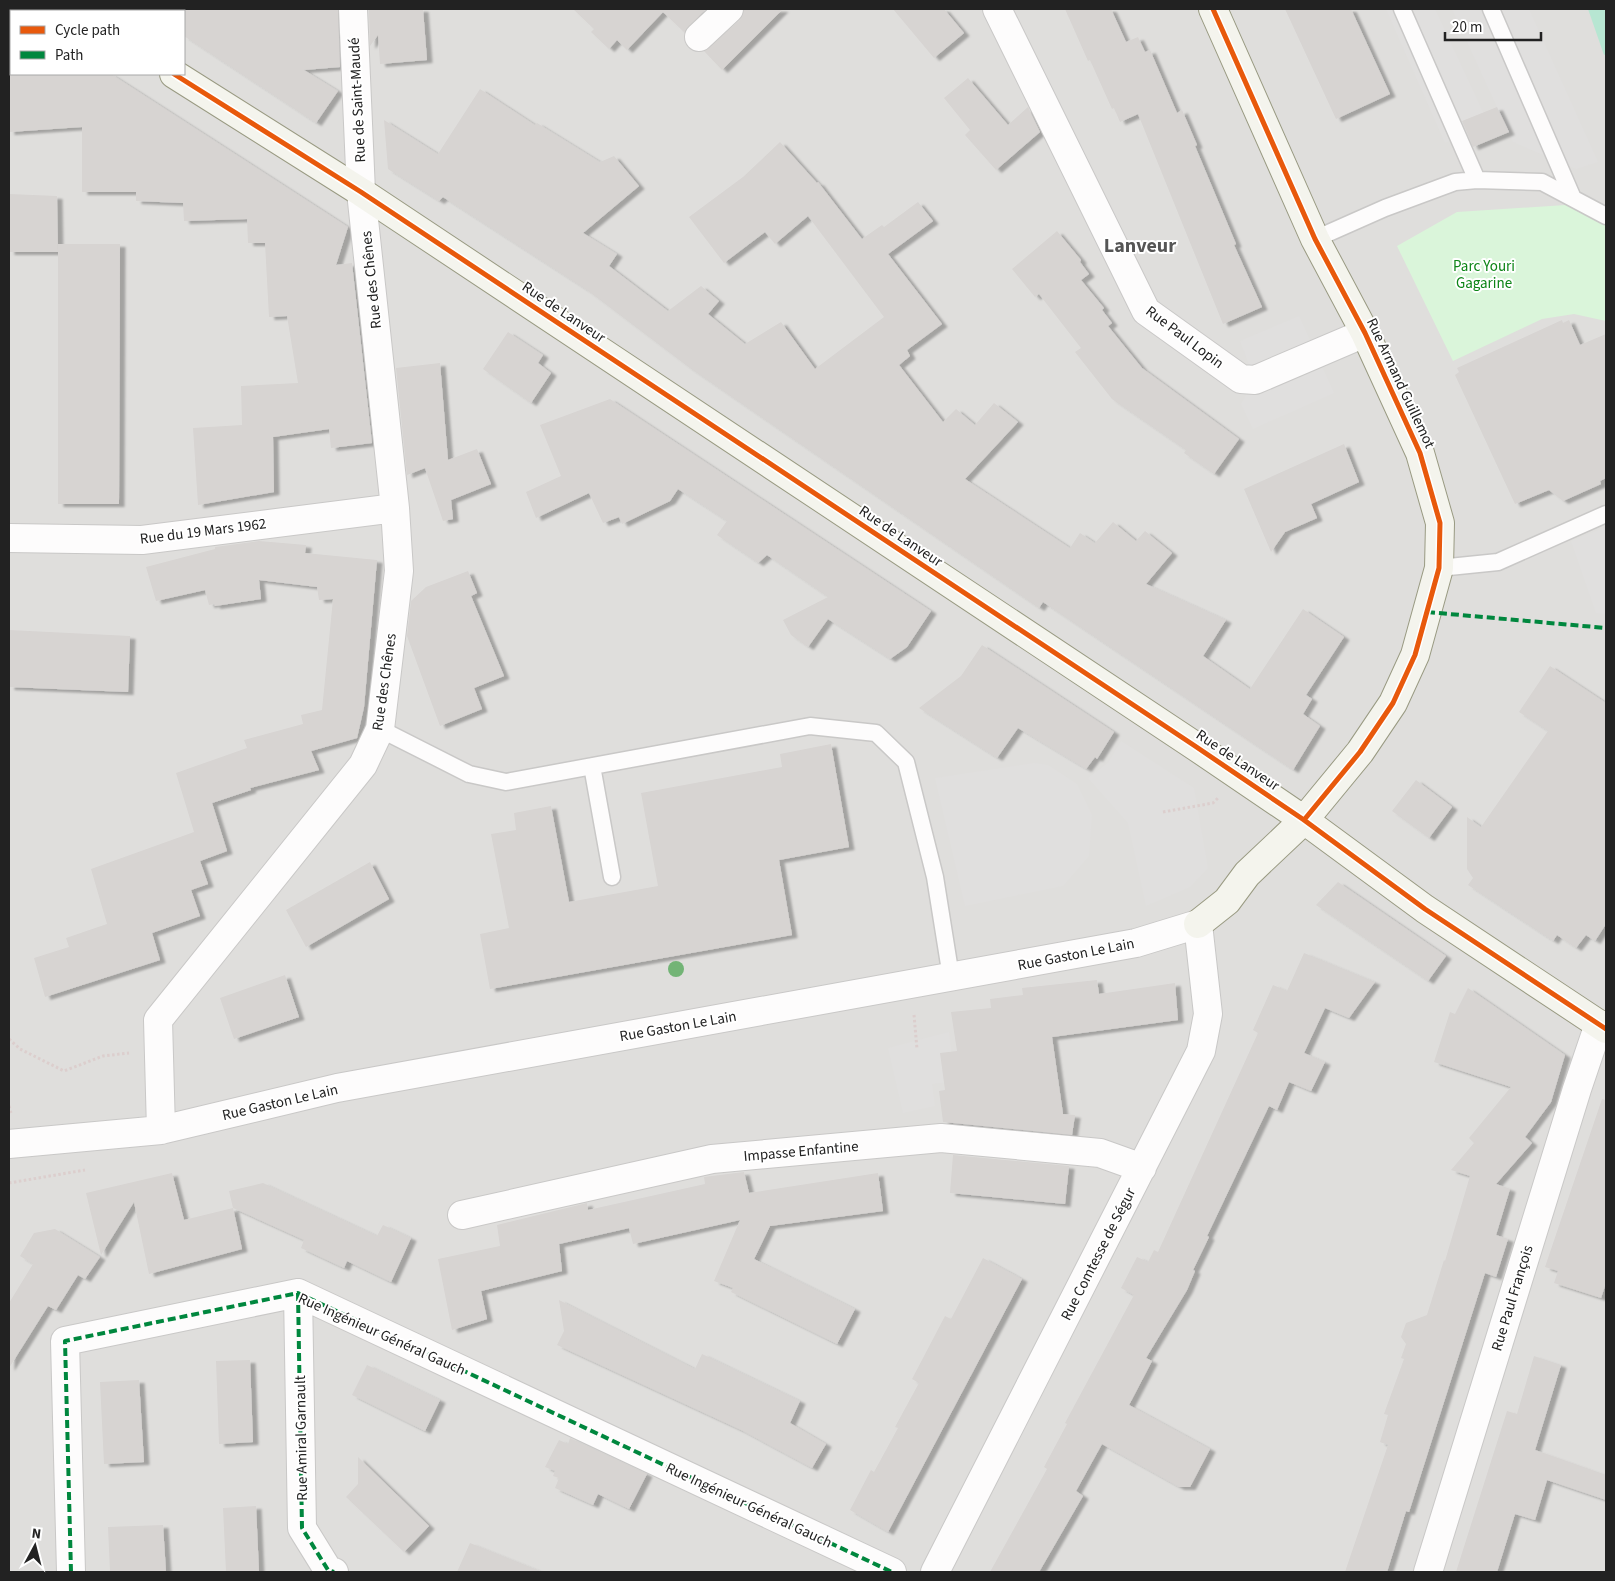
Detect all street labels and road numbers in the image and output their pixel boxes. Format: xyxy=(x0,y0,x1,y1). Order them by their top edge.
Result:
street label: Rue de Saint-Maudé xyxy=(344,37,371,163)
street label: Rue des Chênes xyxy=(356,230,387,330)
street label: Rue de Lanveur xyxy=(518,277,610,349)
street label: Rue Paul Lopin xyxy=(1141,301,1228,374)
street label: Rue Armand Guillemot xyxy=(1361,315,1440,452)
street label: Rue de Lanveur xyxy=(855,501,947,573)
street label: Rue du 19 Mars 1962 xyxy=(139,513,267,550)
street label: Rue des Chênes xyxy=(367,632,402,732)
street label: Rue de Lanveur xyxy=(1192,725,1284,797)
street label: Rue Gaston Le Lain xyxy=(1016,933,1136,976)
street label: Rue Gaston Le Lain xyxy=(618,1006,738,1047)
street label: Rue Gaston Le Lain xyxy=(220,1079,340,1126)
street label: Impasse Enfantine xyxy=(743,1136,859,1167)
street label: Rue Comtesse de Ségur xyxy=(1056,1183,1141,1324)
street label: Rue Paul François xyxy=(1486,1243,1539,1354)
street label: Rue Ingénieur Général Gauch xyxy=(295,1288,469,1381)
street label: Rue Amiral Garnault xyxy=(290,1375,313,1501)
street label: Rue Ingénieur Général Gauch xyxy=(662,1458,835,1553)

